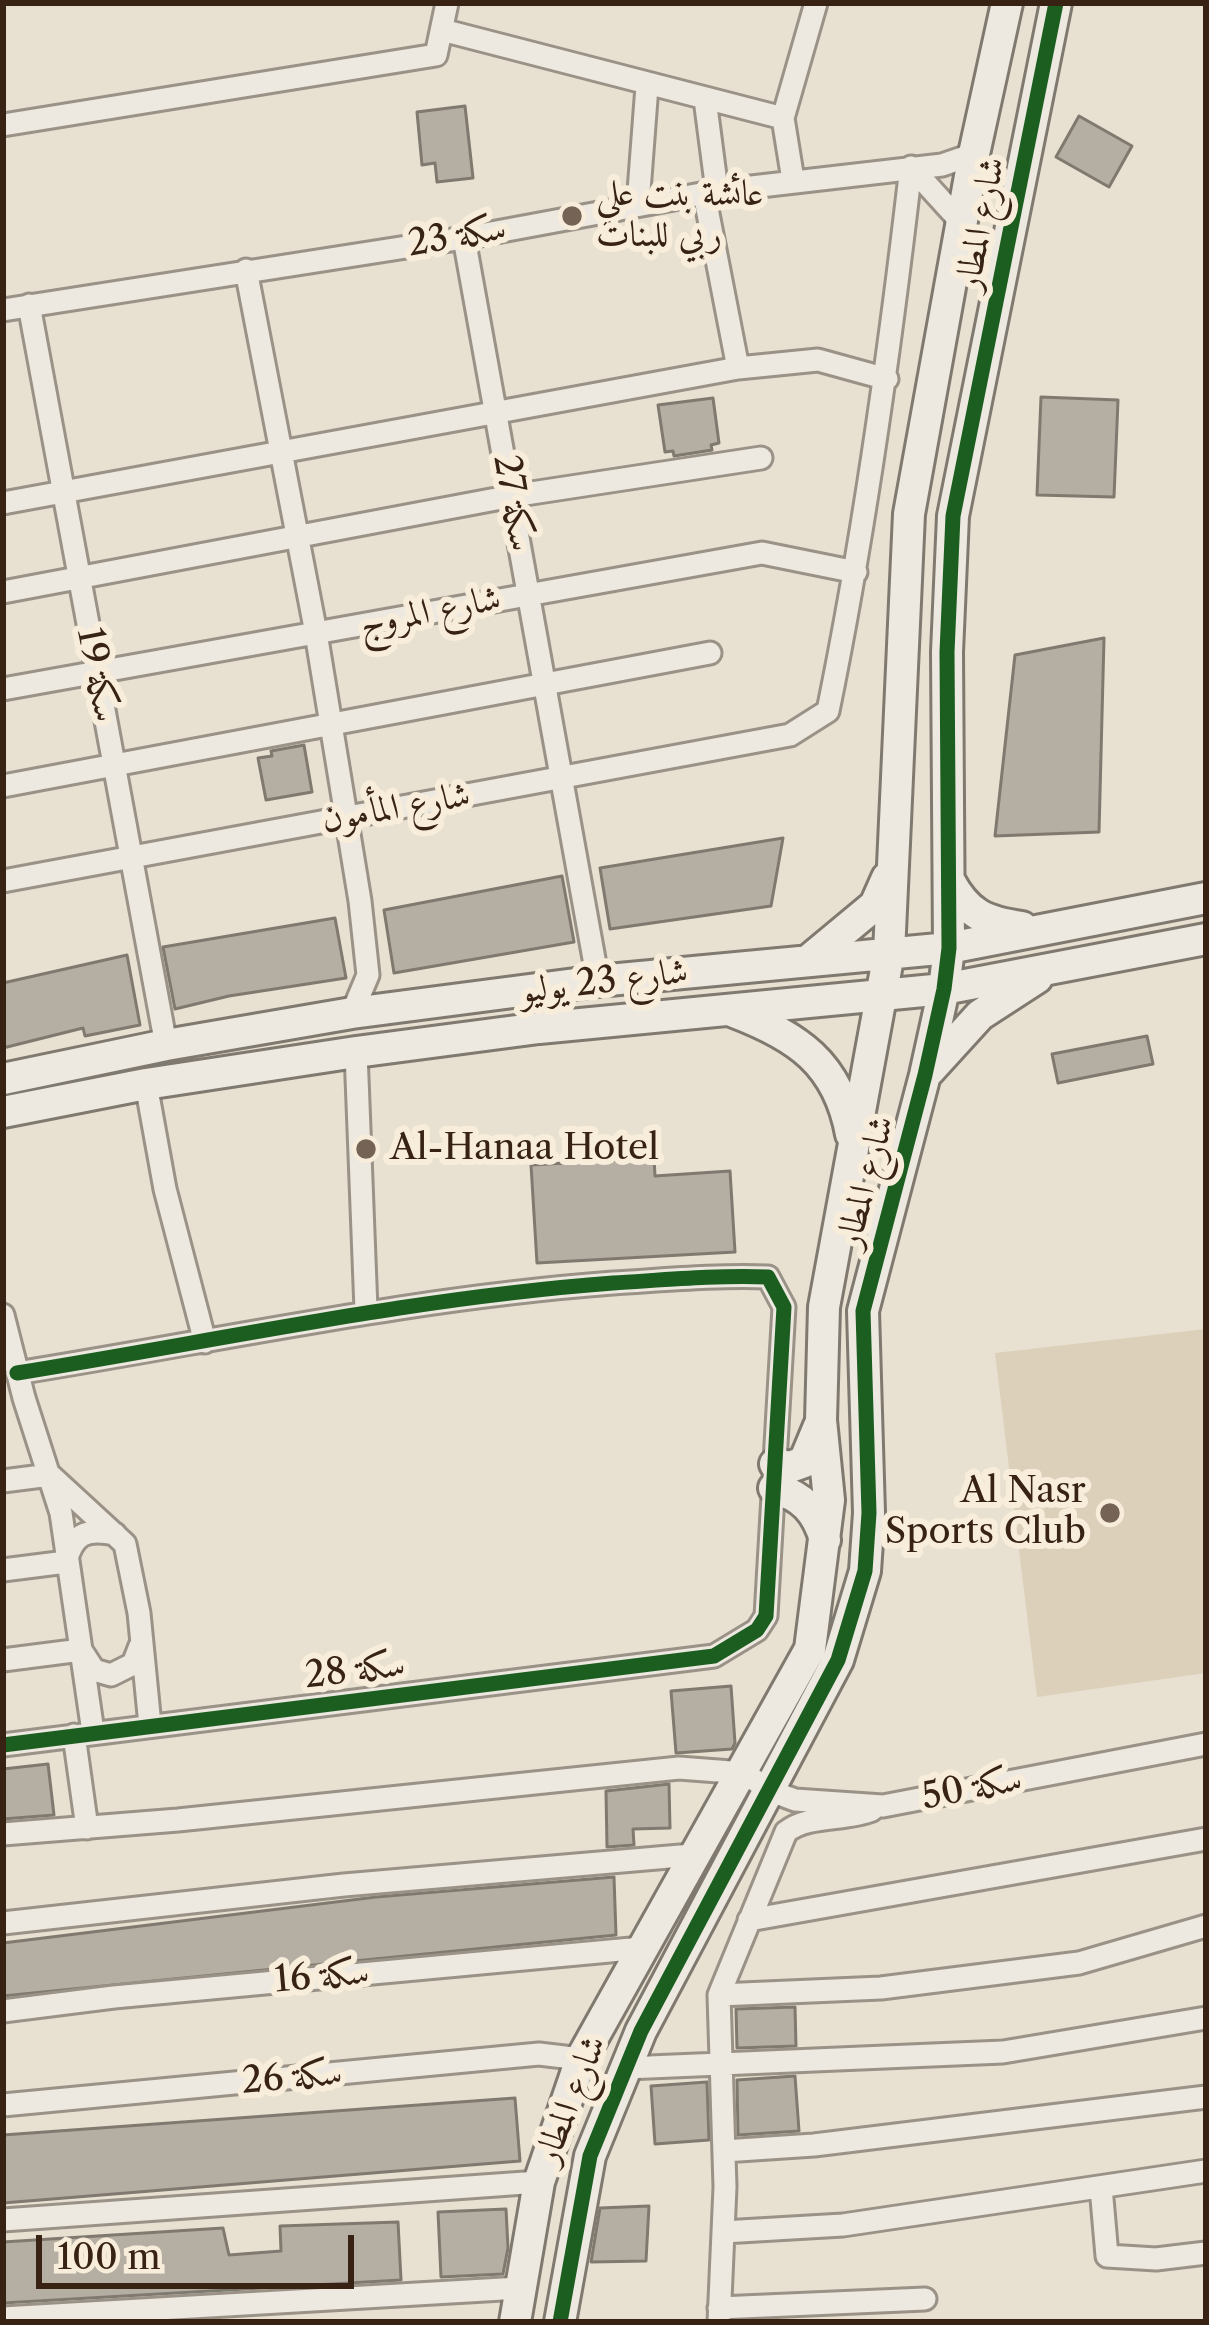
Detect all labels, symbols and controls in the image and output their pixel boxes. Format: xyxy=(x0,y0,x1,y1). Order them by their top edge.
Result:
street label: شارع المطار xyxy=(947,154,1015,294)
place label: عائشة بنت علي ربي للبنات xyxy=(596,173,764,258)
marker: عائشة بنت علي ربي للبنات xyxy=(559,203,585,229)
street label: 23 سكة xyxy=(404,207,510,267)
street label: سكة 27 xyxy=(483,451,543,555)
street label: شارع المروج xyxy=(356,577,504,647)
street label: سكة 19 xyxy=(67,624,127,726)
street label: شارع المأمون xyxy=(318,774,474,842)
street label: شارع 23 يوليو xyxy=(518,950,690,1014)
street label: شارع المطار xyxy=(828,1111,904,1253)
place label: Al-Hanaa Hotel xyxy=(390,1127,659,1171)
marker: Al-Hanaa Hotel xyxy=(353,1136,379,1162)
place label: Al Nasr Sports Club xyxy=(885,1470,1086,1555)
marker: Al Nasr Sports Club xyxy=(1097,1500,1123,1526)
street label: سكة 28 xyxy=(302,1643,408,1699)
street label: سكة 50 xyxy=(918,1758,1026,1820)
street label: سكة 16 xyxy=(273,1951,371,2003)
street label: شارع المطار xyxy=(526,2029,616,2171)
street label: سكة 26 xyxy=(240,2052,344,2104)
scale bar xyxy=(42,2211,360,2285)
text: 100 m xyxy=(57,2234,161,2278)

